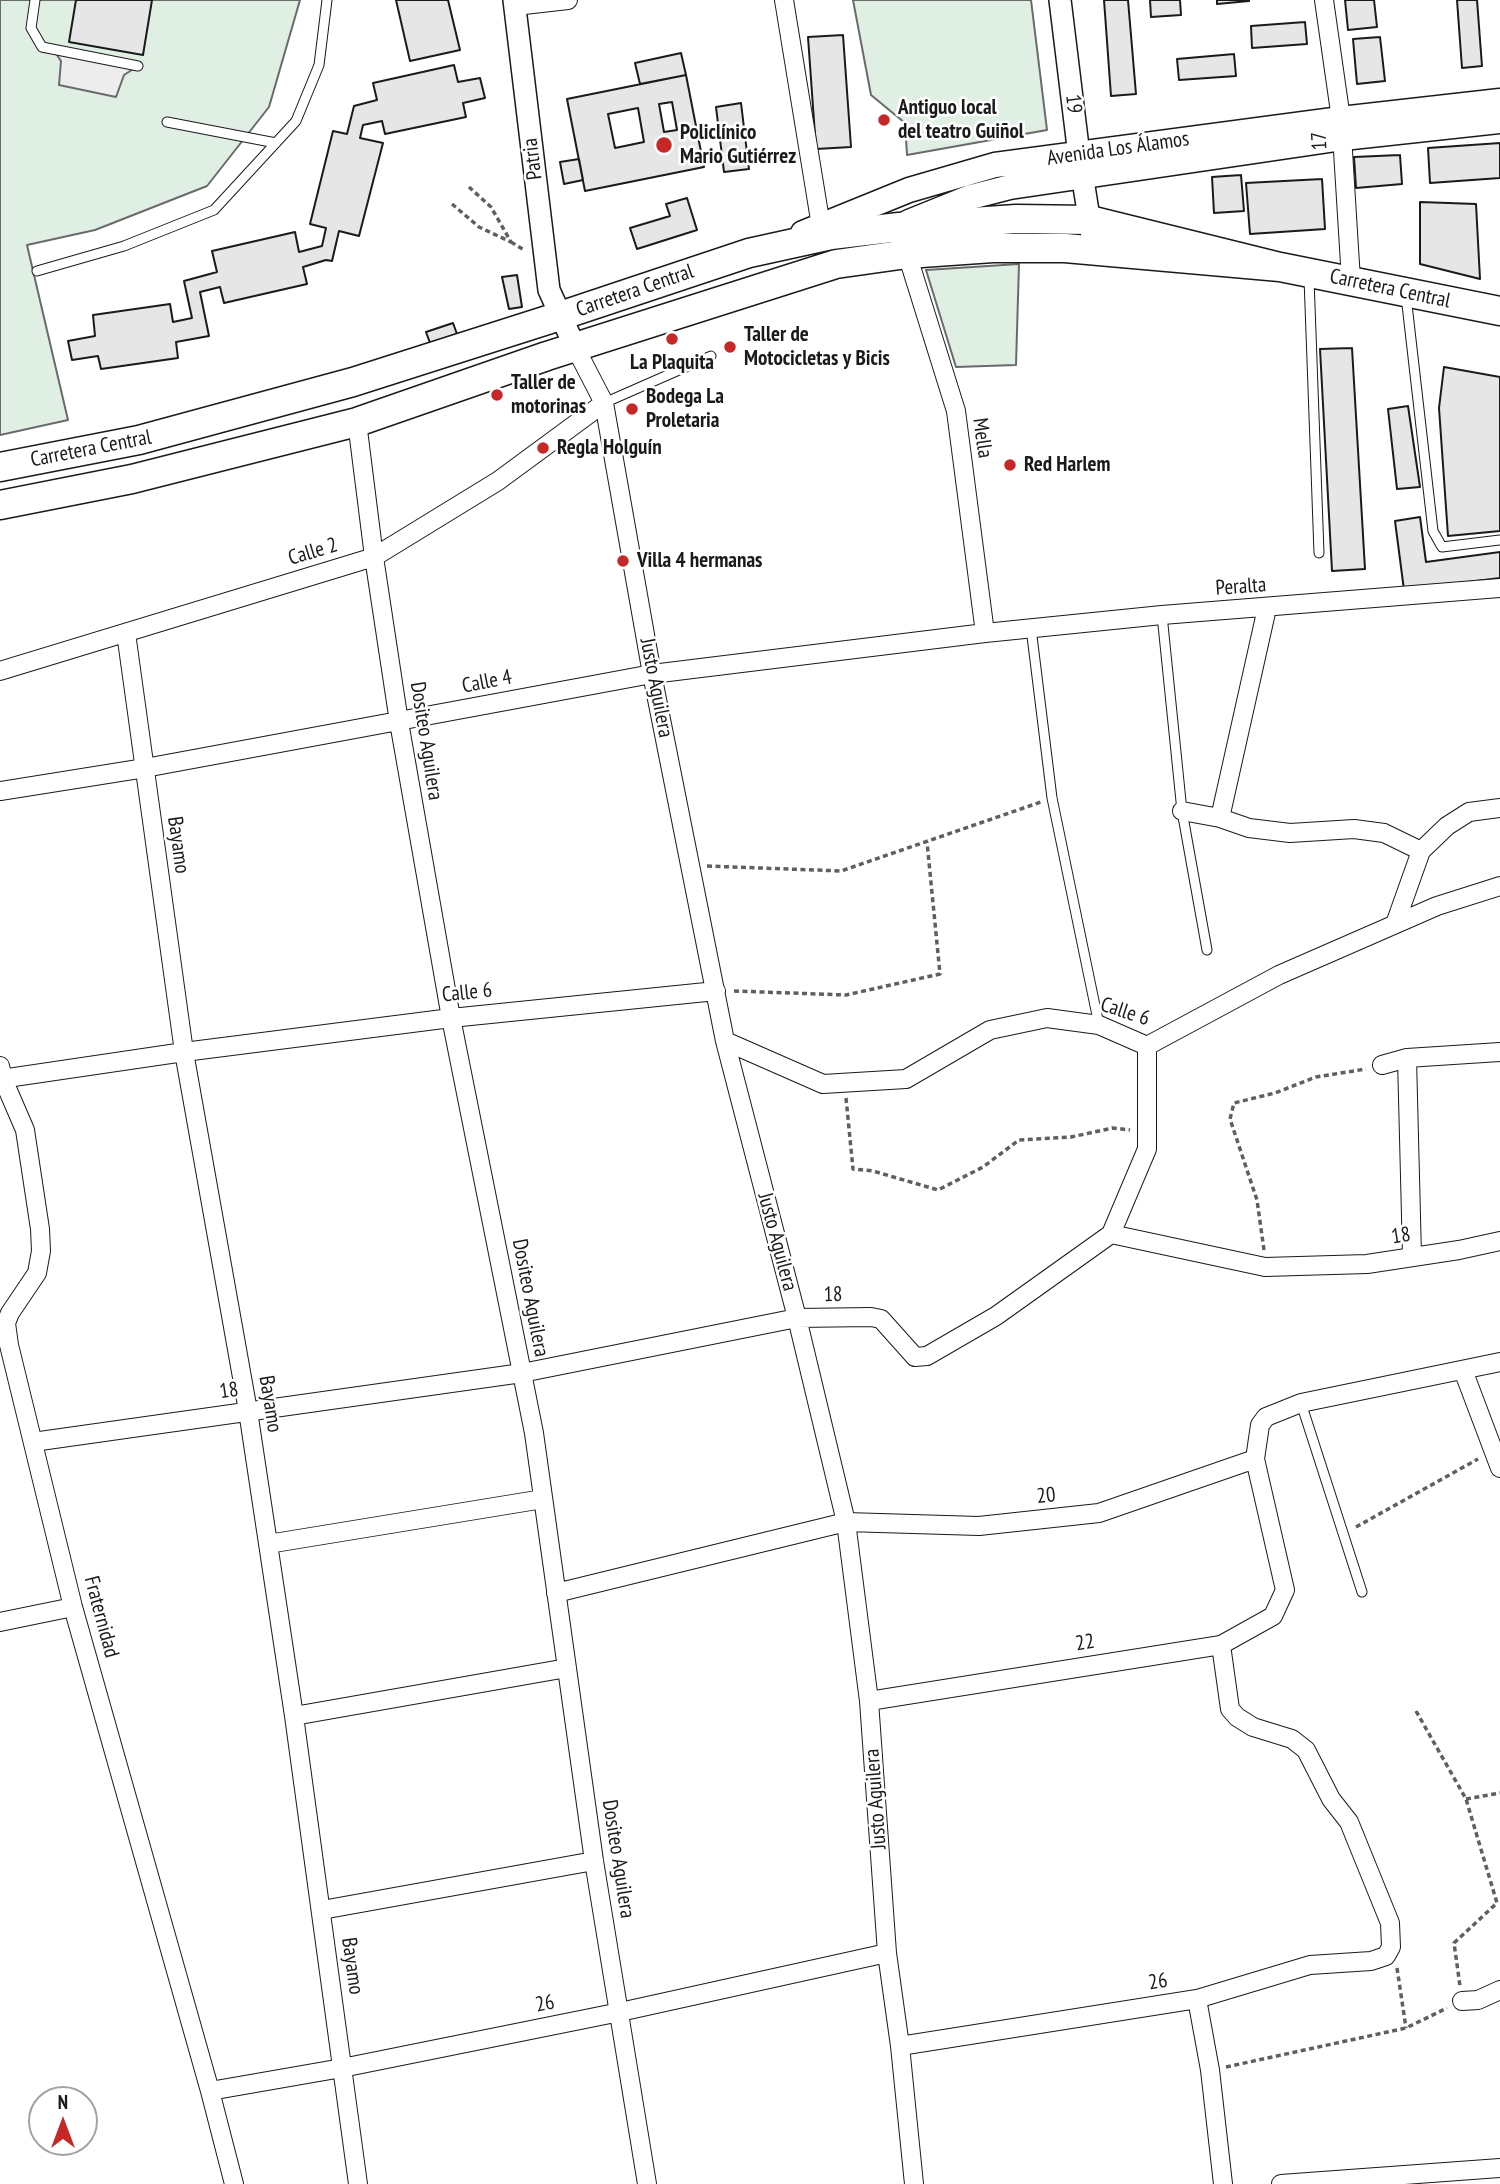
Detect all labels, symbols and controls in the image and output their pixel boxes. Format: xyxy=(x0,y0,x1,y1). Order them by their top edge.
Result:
street label: 19 xyxy=(1059,93,1087,115)
place label: Antiguo local del teatro Guiñol xyxy=(898,95,1024,145)
marker: Antiguo local del teatro Guiñol xyxy=(876,112,892,128)
place label: Policlínico Mario Gutiérrez xyxy=(680,120,796,170)
street label: Avenida Los Álamos xyxy=(1045,127,1191,171)
street label: 17 xyxy=(1307,131,1333,151)
marker: Policlínico Mario Gutiérrez xyxy=(654,135,674,155)
street label: Patria xyxy=(518,137,548,181)
street label: Carretera Central xyxy=(573,259,697,323)
street label: Carretera Central xyxy=(1327,264,1453,314)
place label: Taller de Motocicletas y Bicis xyxy=(744,322,890,372)
marker: La Plaquita xyxy=(664,331,680,347)
marker: Taller de Motocicletas y Bicis xyxy=(722,339,738,355)
place label: La Plaquita xyxy=(630,350,714,376)
place label: Taller de motorinas xyxy=(511,370,586,420)
place label: Bodega La Proletaria xyxy=(646,384,724,434)
marker: Taller de motorinas xyxy=(489,387,505,403)
marker: Bodega La Proletaria xyxy=(624,401,640,417)
street label: Mella xyxy=(967,416,997,460)
street label: Carretera Central xyxy=(28,425,154,473)
place label: Regla Holguín xyxy=(557,435,662,461)
marker: Regla Holguín xyxy=(535,440,551,456)
place label: Red Harlem xyxy=(1024,452,1110,478)
marker: Red Harlem xyxy=(1002,457,1018,473)
street label: Calle 2 xyxy=(285,533,341,571)
place label: Villa 4 hermanas xyxy=(637,548,762,574)
marker: Villa 4 hermanas xyxy=(615,553,631,569)
street label: Peralta xyxy=(1215,573,1267,601)
street label: Justo Aguilera xyxy=(634,636,678,740)
street label: Calle 4 xyxy=(460,665,514,699)
street label: Dositeo Aguilera xyxy=(404,680,448,802)
street label: Bayamo xyxy=(162,815,194,875)
street label: Calle 6 xyxy=(441,978,493,1008)
street label: Calle 6 xyxy=(1097,992,1153,1032)
street label: Justo Aguilera xyxy=(752,1190,802,1294)
street label: 18 xyxy=(1390,1222,1412,1250)
street label: Dositeo Aguilera xyxy=(506,1237,554,1359)
street label: 18 xyxy=(823,1282,843,1308)
street label: Bayamo xyxy=(253,1374,287,1434)
street label: 18 xyxy=(218,1377,240,1405)
street label: 20 xyxy=(1035,1482,1057,1510)
street label: Fraternidad xyxy=(78,1574,124,1660)
street label: 22 xyxy=(1074,1629,1096,1657)
street label: Justo Aguilera xyxy=(860,1748,892,1850)
street label: Dositeo Aguilera xyxy=(596,1798,640,1920)
street label: Bayamo xyxy=(336,1936,368,1996)
street label: 26 xyxy=(1147,1968,1169,1996)
street label: 26 xyxy=(533,1990,557,2018)
north arrow xyxy=(28,2086,98,2156)
text: N xyxy=(58,2090,68,2114)

